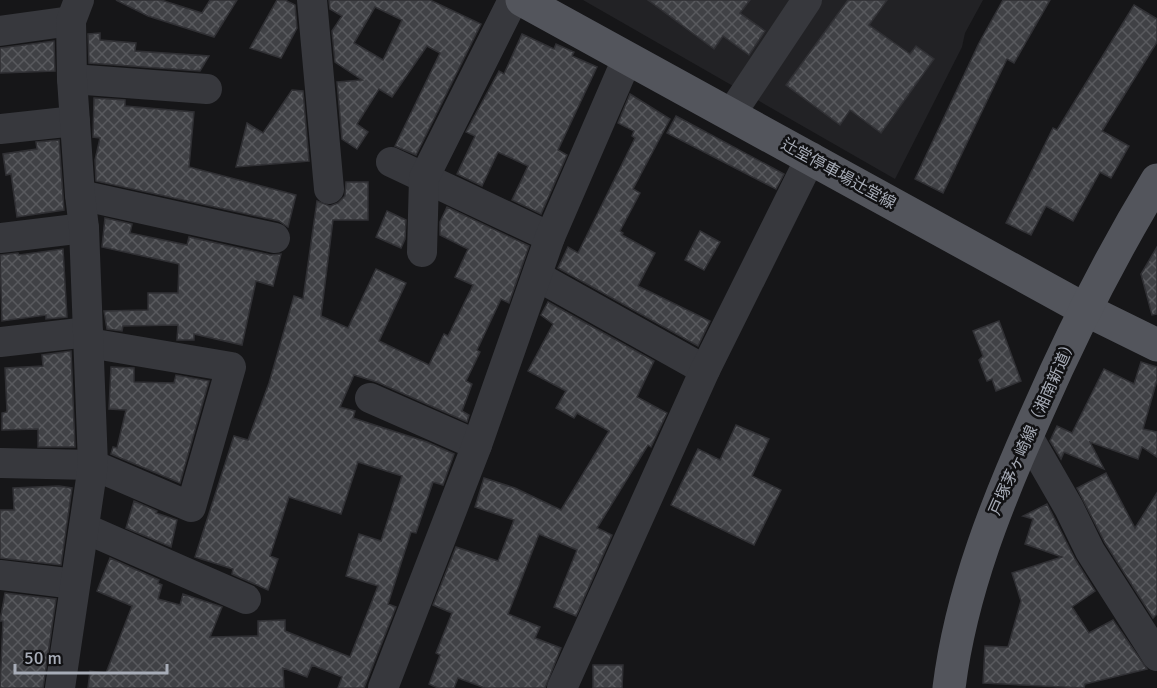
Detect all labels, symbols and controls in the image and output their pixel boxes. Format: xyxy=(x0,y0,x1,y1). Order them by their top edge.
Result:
street label: 辻堂停車場辻堂線 xyxy=(778,134,899,214)
street label: 戸塚茅ヶ崎線（湘南新道） xyxy=(985,335,1081,518)
scale bar xyxy=(15,637,166,675)
text: 50 m xyxy=(24,647,62,669)

